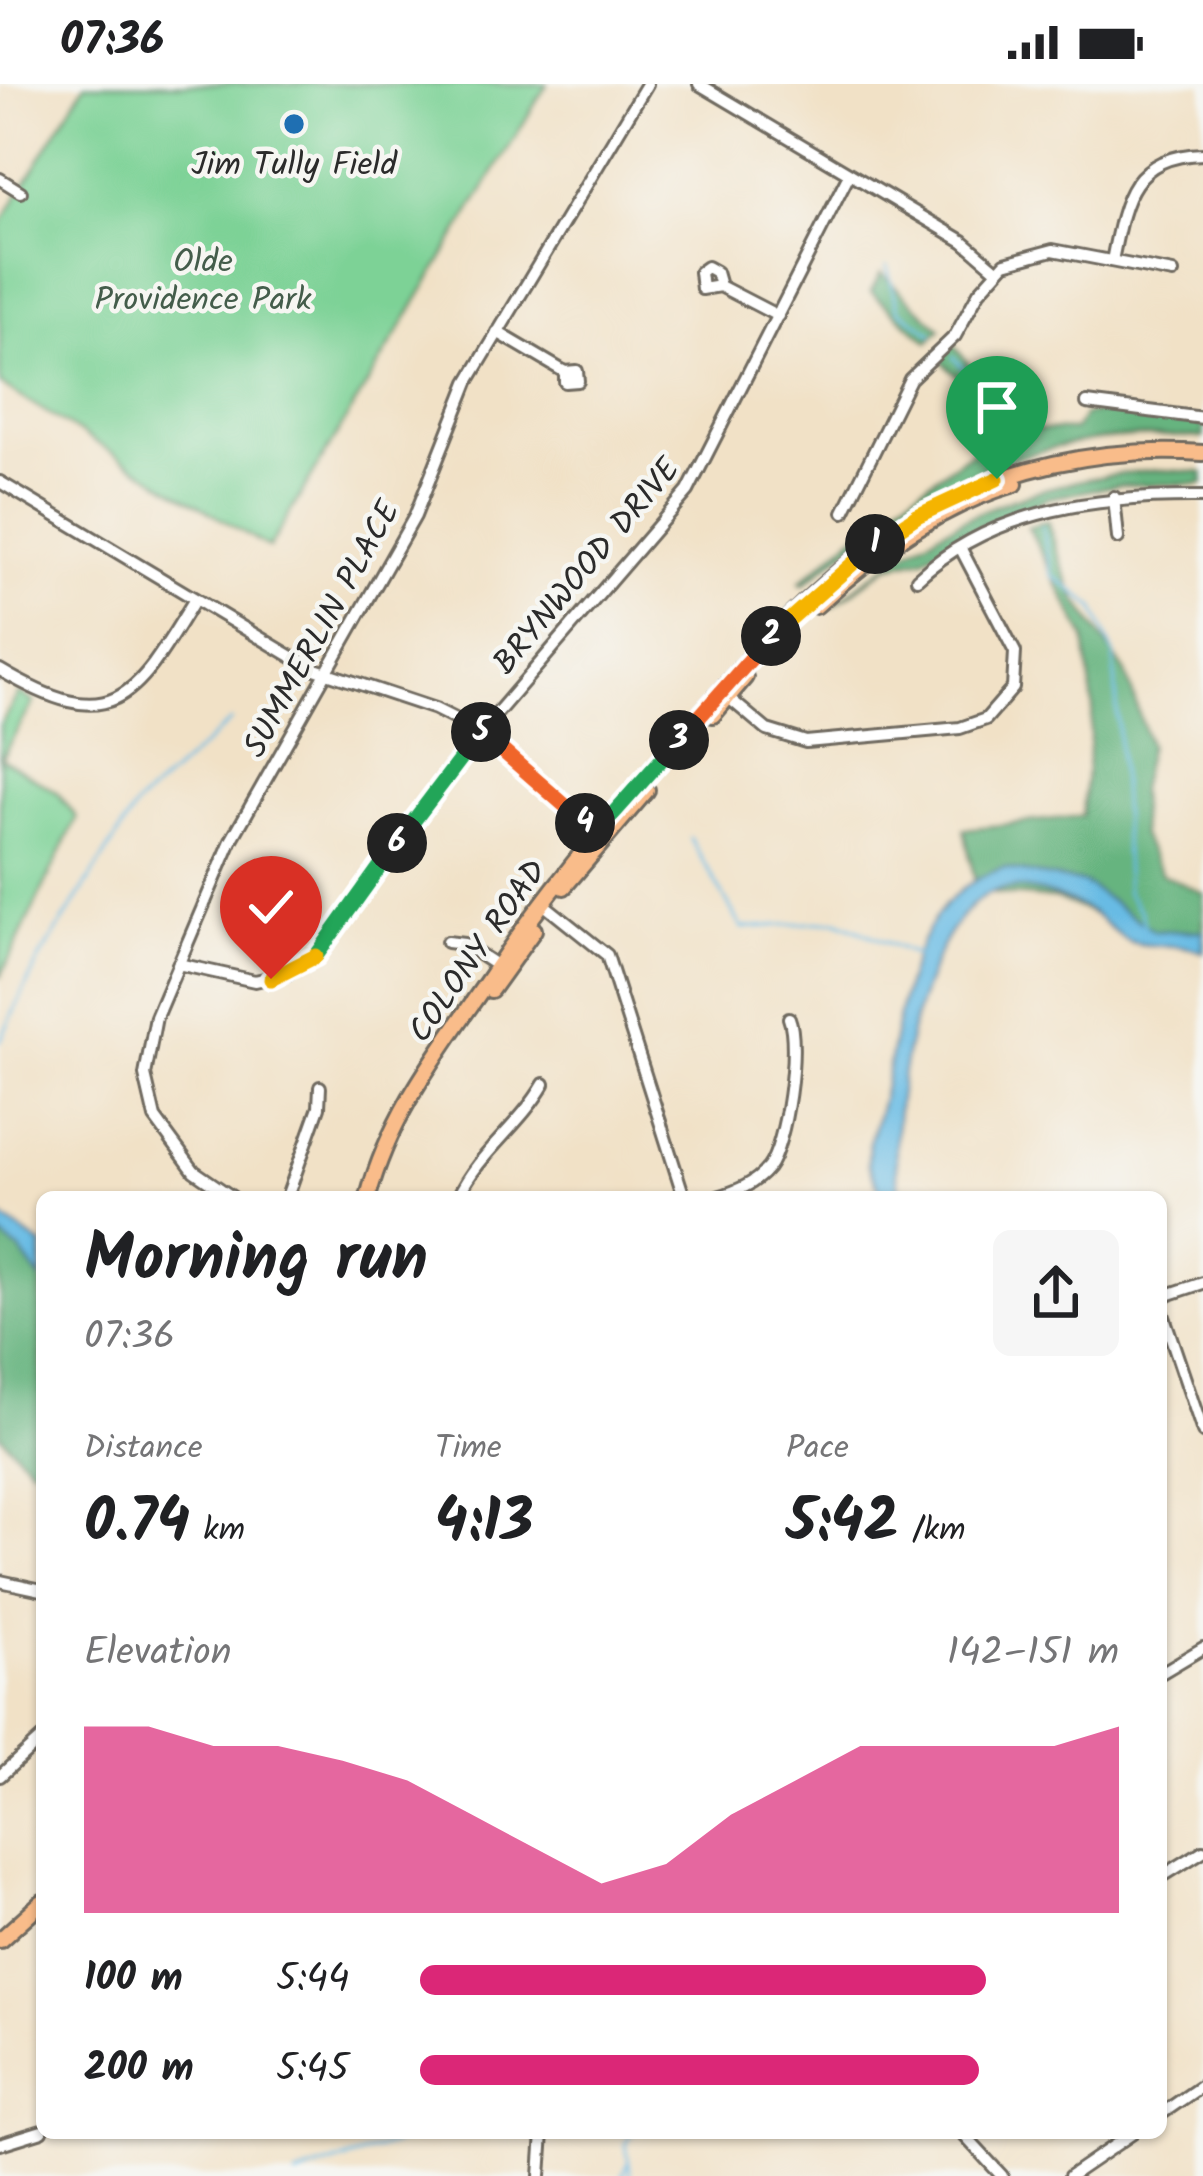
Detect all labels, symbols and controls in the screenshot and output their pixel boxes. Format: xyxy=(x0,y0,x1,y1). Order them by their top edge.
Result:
text: 07:36 xyxy=(60,6,164,78)
marker: Jim Tully Field xyxy=(281,111,307,137)
place label: Jim Tully Field xyxy=(191,140,398,193)
park label: Olde Providence Park xyxy=(94,237,312,328)
pin xyxy=(946,356,1048,479)
icon: arrive xyxy=(964,374,1030,440)
street label: BRYNWOOD DRIVE xyxy=(481,446,695,688)
street label: SUMMERLIN PLACE xyxy=(230,491,416,768)
pin: 1 xyxy=(845,514,905,574)
text: 1 xyxy=(870,517,880,570)
pin: 2 xyxy=(741,606,801,666)
text: 2 xyxy=(761,609,781,662)
pin: 5 xyxy=(451,702,511,762)
text: 5 xyxy=(473,705,489,758)
pin: 3 xyxy=(649,710,709,770)
text: 3 xyxy=(670,713,688,766)
pin: 4 xyxy=(555,793,615,853)
text: 4 xyxy=(576,796,594,849)
pin: 6 xyxy=(367,813,427,873)
text: 6 xyxy=(388,816,406,869)
street label: COLONY ROAD xyxy=(396,849,562,1055)
pin xyxy=(220,856,322,979)
icon: check xyxy=(238,874,304,940)
text: Morning run xyxy=(84,1209,428,1314)
button: share xyxy=(993,1230,1119,1356)
text: 07:36 xyxy=(84,1307,175,1369)
text: Distance xyxy=(84,1423,203,1476)
text: Time xyxy=(435,1423,502,1476)
text: Pace xyxy=(786,1423,849,1476)
text: 0.74 xyxy=(84,1476,190,1572)
text: 4:13 xyxy=(435,1476,533,1572)
text: 5:42 xyxy=(786,1476,899,1572)
text: km xyxy=(190,1505,245,1558)
text: /km xyxy=(899,1505,965,1558)
text: Elevation xyxy=(84,1623,232,1685)
text: 142–151 m xyxy=(947,1623,1119,1685)
text: 100 m xyxy=(84,1949,183,2011)
text: 5:44 xyxy=(276,1949,350,2011)
text: 200 m xyxy=(84,2039,194,2101)
text: 5:45 xyxy=(276,2039,349,2101)

